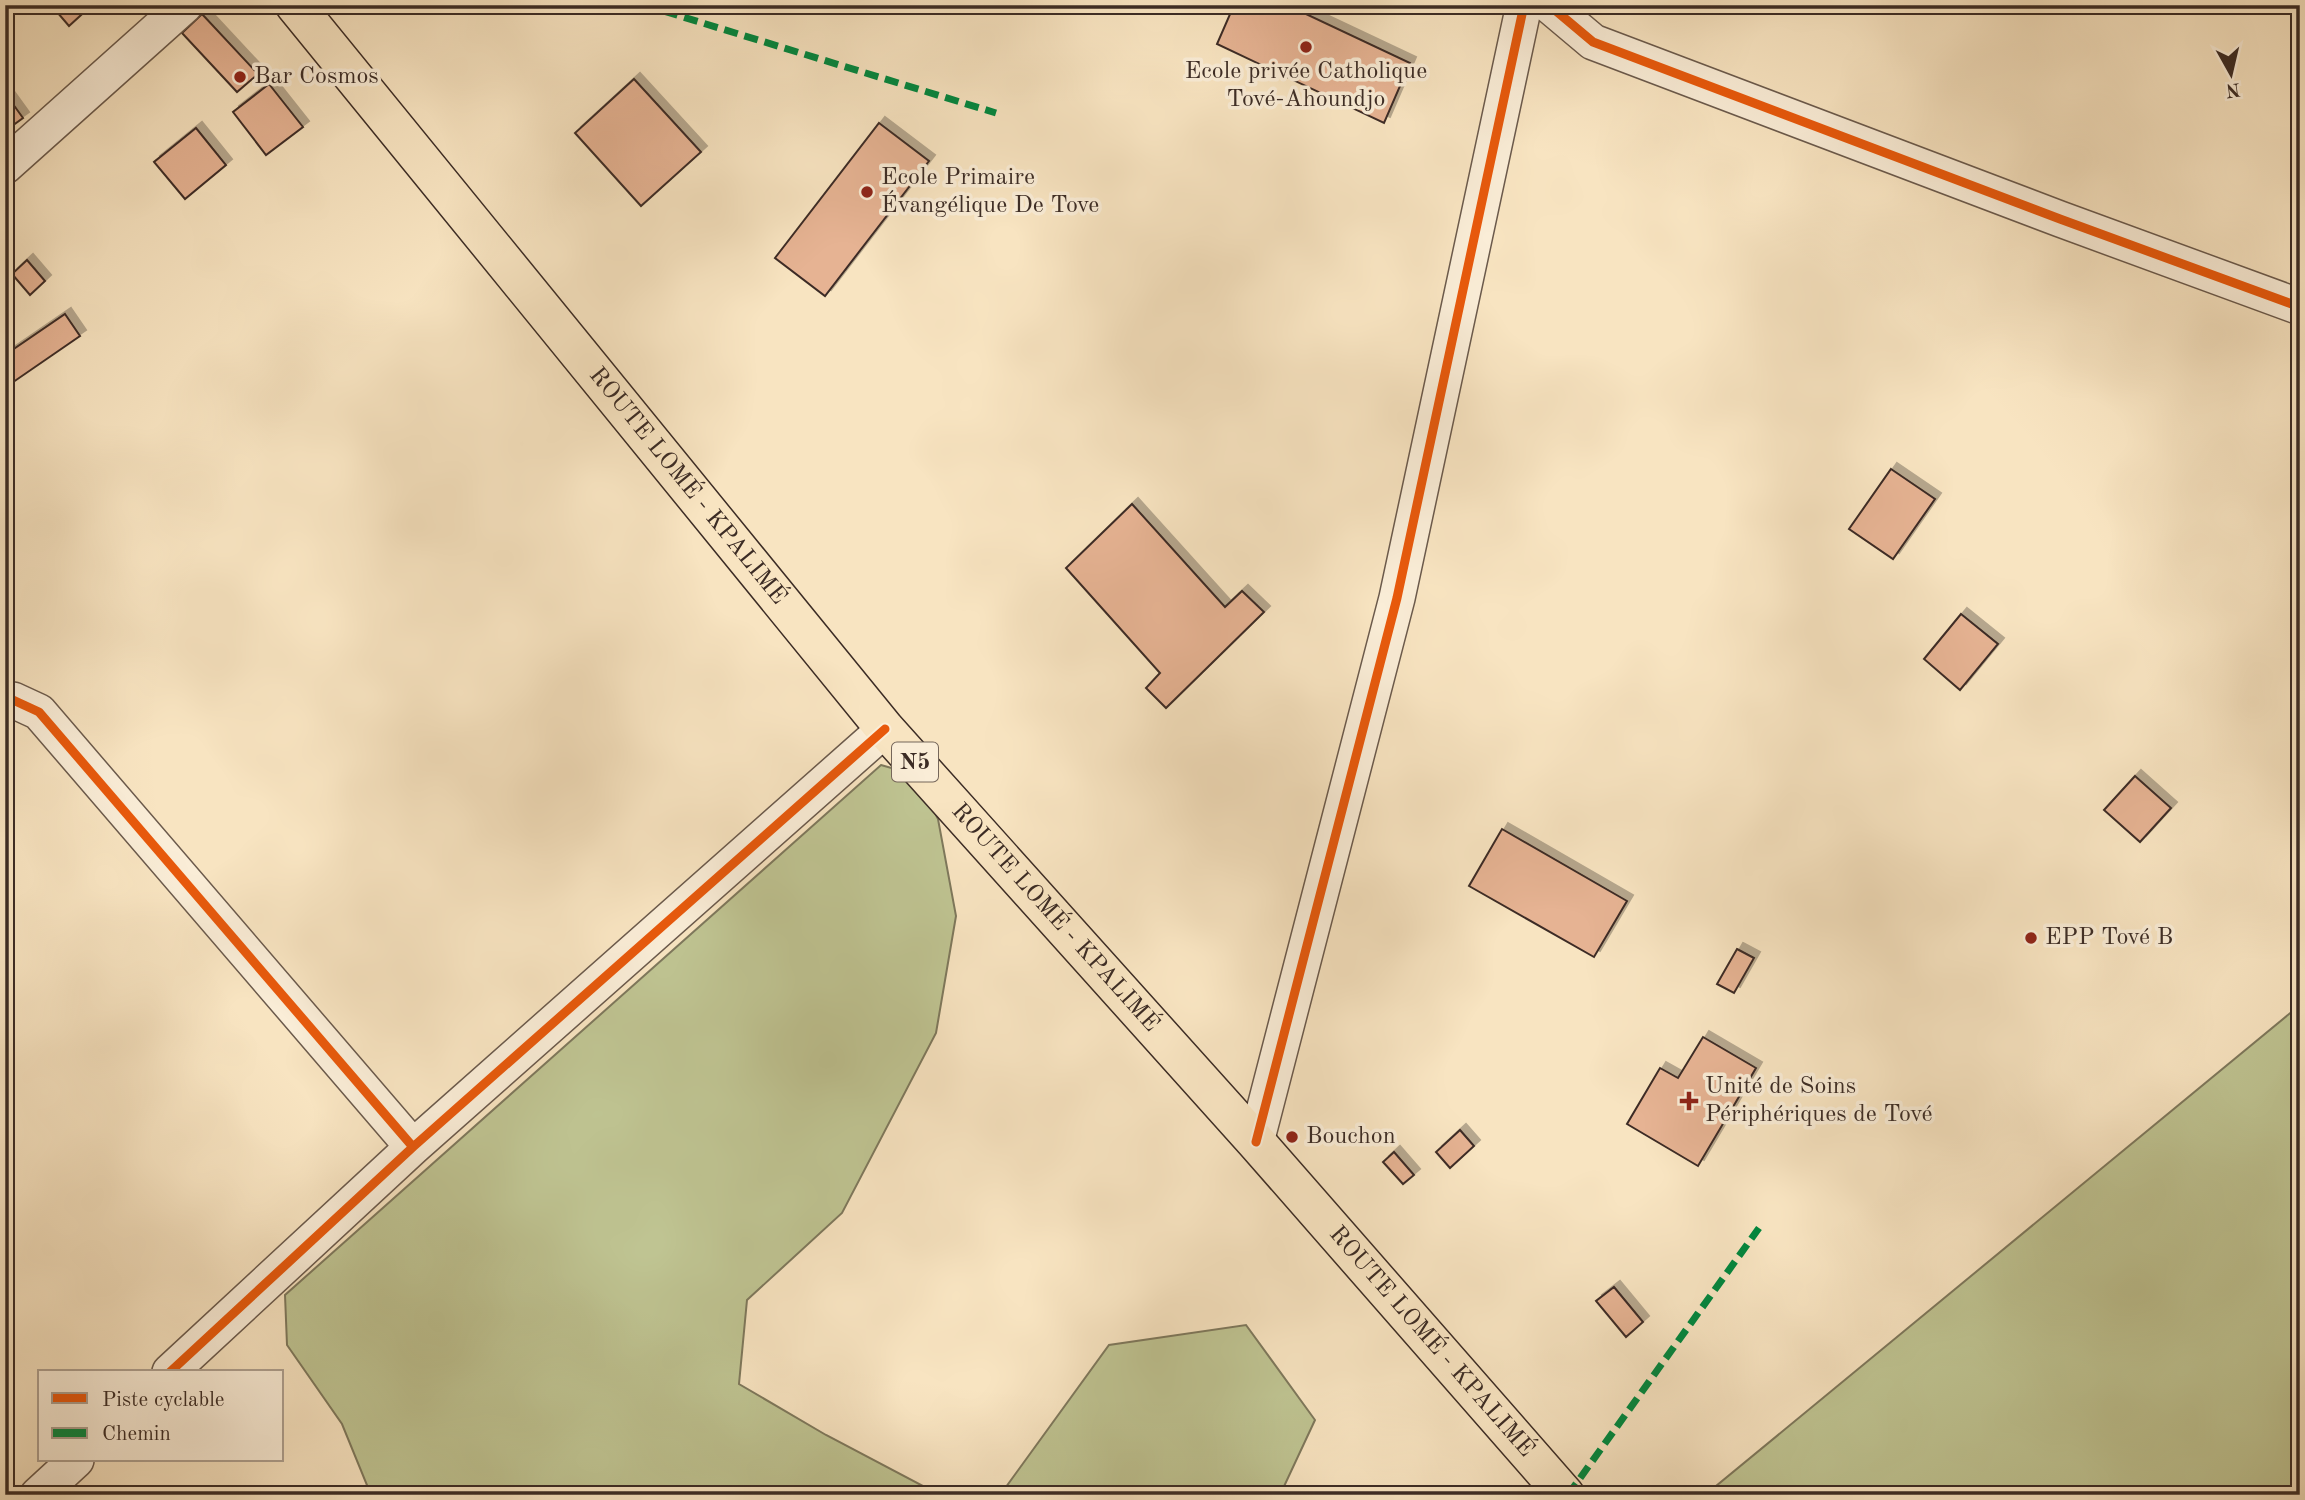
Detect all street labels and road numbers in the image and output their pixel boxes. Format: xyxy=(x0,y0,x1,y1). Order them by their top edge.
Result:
street label: ROUTE LOMÉ - KPALIMÉ xyxy=(584,363,794,609)
road number: N5 xyxy=(892,742,938,782)
street label: ROUTE LOMÉ - KPALIMÉ xyxy=(946,799,1166,1037)
street label: ROUTE LOMÉ - KPALIMÉ xyxy=(1324,1222,1541,1462)

